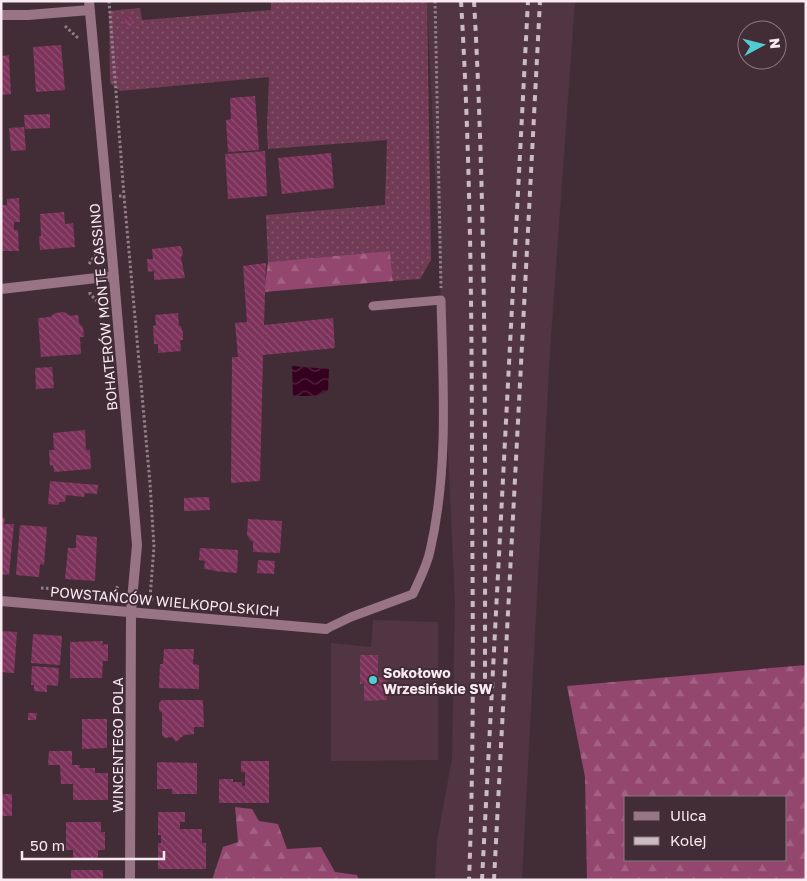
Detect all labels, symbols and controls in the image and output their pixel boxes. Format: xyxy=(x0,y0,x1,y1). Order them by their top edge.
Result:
north arrow xyxy=(737,20,787,70)
text: N xyxy=(766,37,784,50)
street label: BOHATERÓW MONTE CASSINO xyxy=(85,203,121,411)
street label: POWSTAŃCÓW WIELKOPOLSKICH xyxy=(50,582,280,620)
place label: Sokołowo Wrzesińskie SW xyxy=(383,664,493,697)
marker: Sokołowo Wrzesińskie SW xyxy=(367,674,379,686)
street label: WINCENTEGO POLA xyxy=(109,677,126,813)
legend xyxy=(624,796,787,861)
text: Ulica xyxy=(670,806,706,824)
scale bar xyxy=(22,828,165,860)
text: Kolej xyxy=(670,831,706,849)
text: 50 m xyxy=(30,836,65,854)

